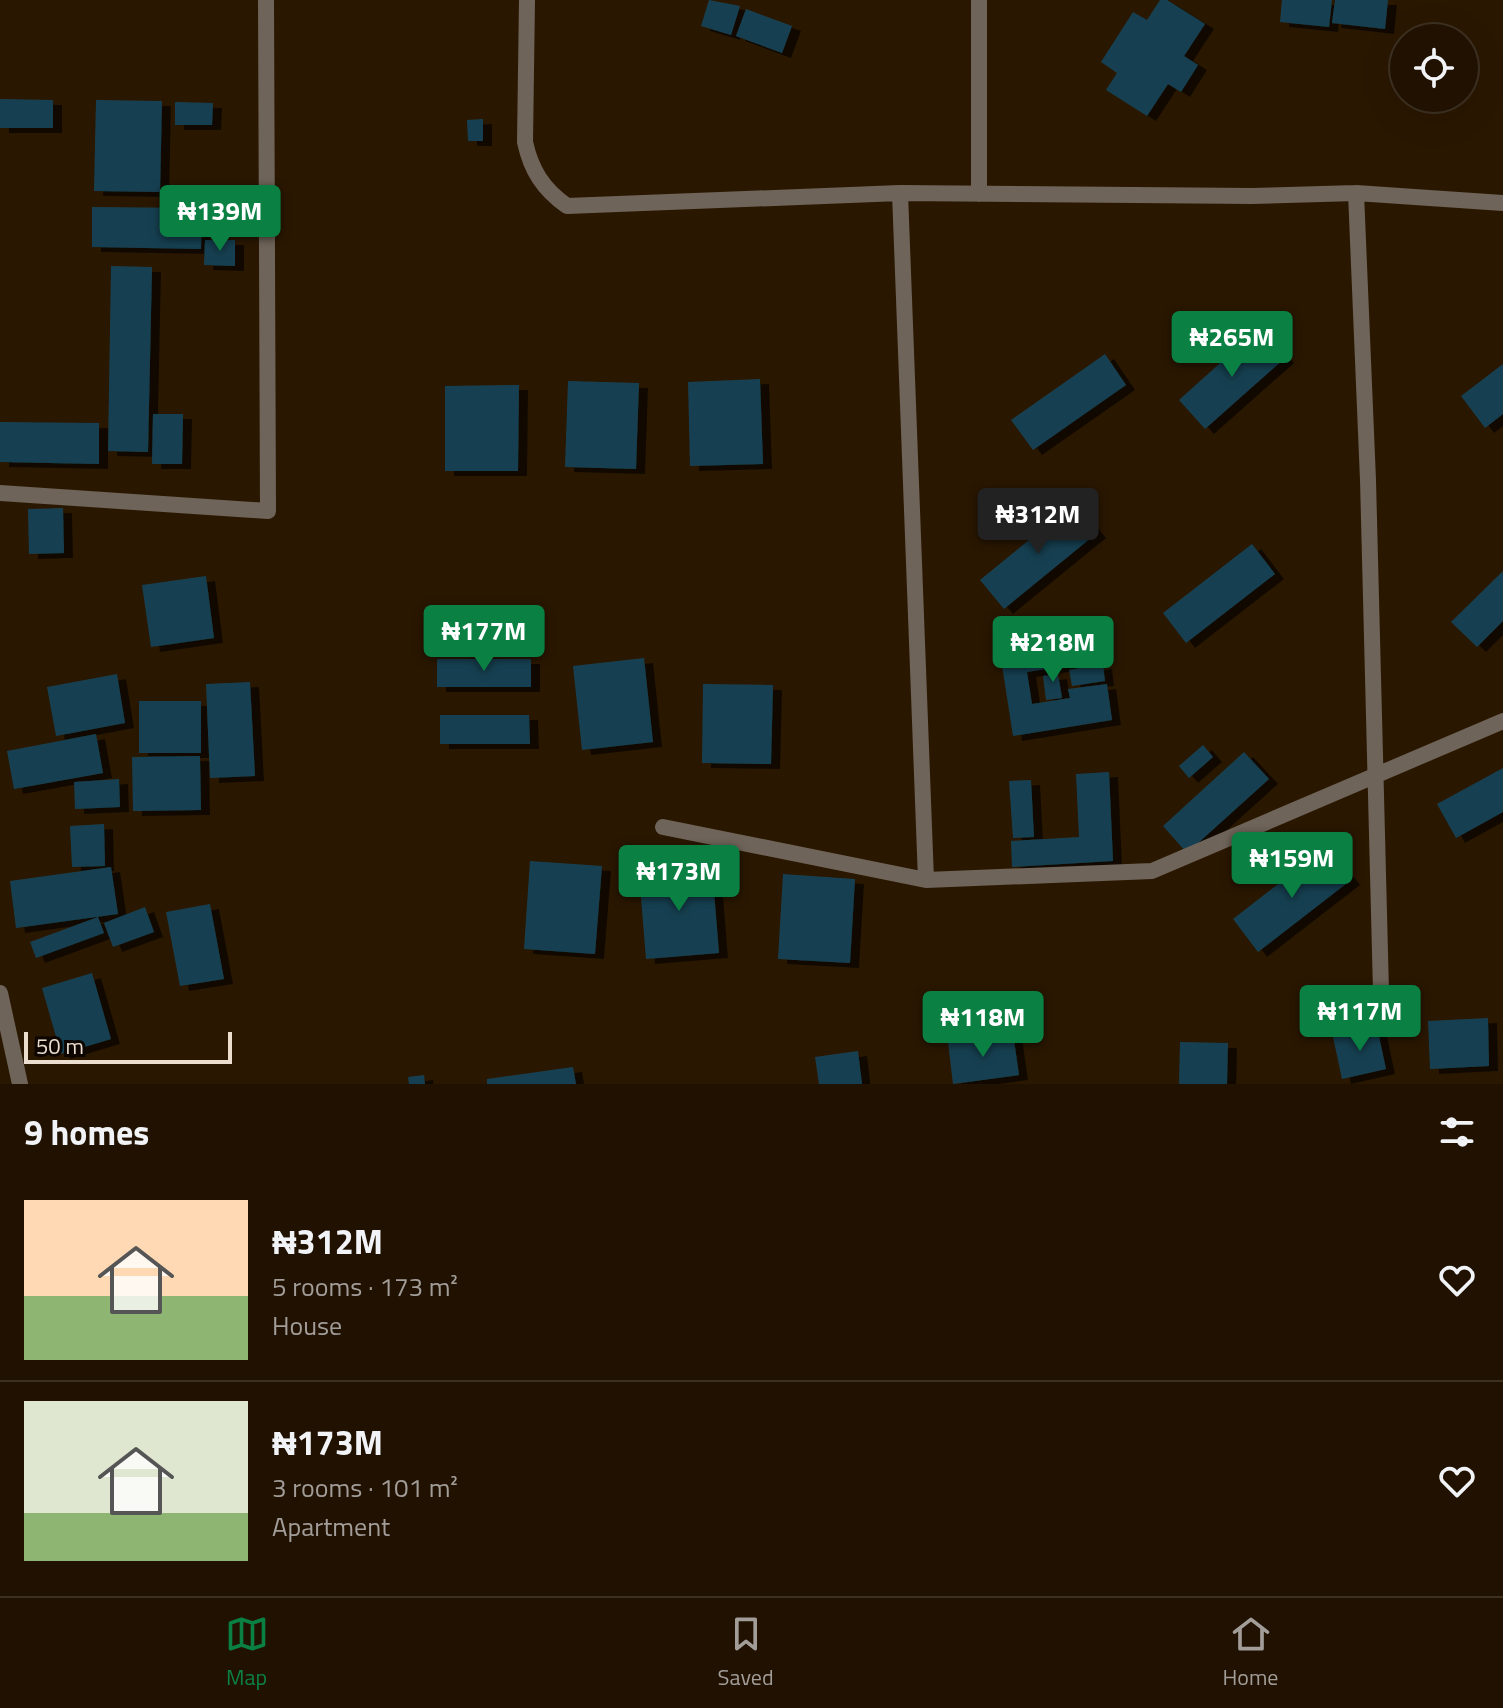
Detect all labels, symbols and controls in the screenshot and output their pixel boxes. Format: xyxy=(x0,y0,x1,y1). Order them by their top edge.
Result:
map controls xyxy=(1390,24,1478,112)
button: locate xyxy=(1390,24,1478,112)
pin: ₦139M xyxy=(164,185,276,253)
text: ₦139M xyxy=(178,191,262,230)
pin: ₦265M xyxy=(1176,311,1288,379)
text: ₦265M xyxy=(1190,317,1274,356)
pin: ₦312M xyxy=(982,488,1094,556)
text: ₦312M xyxy=(996,494,1080,533)
pin: ₦177M xyxy=(428,605,540,673)
text: ₦177M xyxy=(442,611,526,650)
pin: ₦218M xyxy=(997,616,1109,684)
text: ₦218M xyxy=(1011,622,1095,661)
pin: ₦159M xyxy=(1236,832,1348,900)
text: ₦159M xyxy=(1250,838,1334,877)
pin: ₦173M xyxy=(623,845,735,913)
text: ₦173M xyxy=(637,851,721,890)
pin: ₦117M xyxy=(1304,985,1416,1053)
pin: ₦118M xyxy=(927,991,1039,1059)
text: ₦117M xyxy=(1318,991,1402,1030)
text: ₦118M xyxy=(941,997,1025,1036)
scale bar xyxy=(24,1028,232,1064)
text: 50 m xyxy=(36,1029,84,1063)
text: 9 homes xyxy=(24,1106,149,1158)
icon: filters xyxy=(1435,1110,1479,1154)
text: ₦312M xyxy=(272,1215,383,1267)
icon: home xyxy=(88,1232,184,1328)
icon: heart xyxy=(1435,1258,1479,1302)
text: 5 rooms · 173 m² xyxy=(272,1267,458,1306)
text: House xyxy=(272,1306,342,1345)
text: ₦173M xyxy=(272,1416,383,1468)
icon: home xyxy=(88,1433,184,1529)
icon: heart xyxy=(1435,1459,1479,1503)
text: 3 rooms · 101 m² xyxy=(272,1468,458,1507)
text: Apartment xyxy=(272,1507,390,1546)
tab: Map xyxy=(225,1612,269,1694)
tab: Saved xyxy=(718,1612,774,1694)
tab: Home xyxy=(1223,1612,1278,1694)

